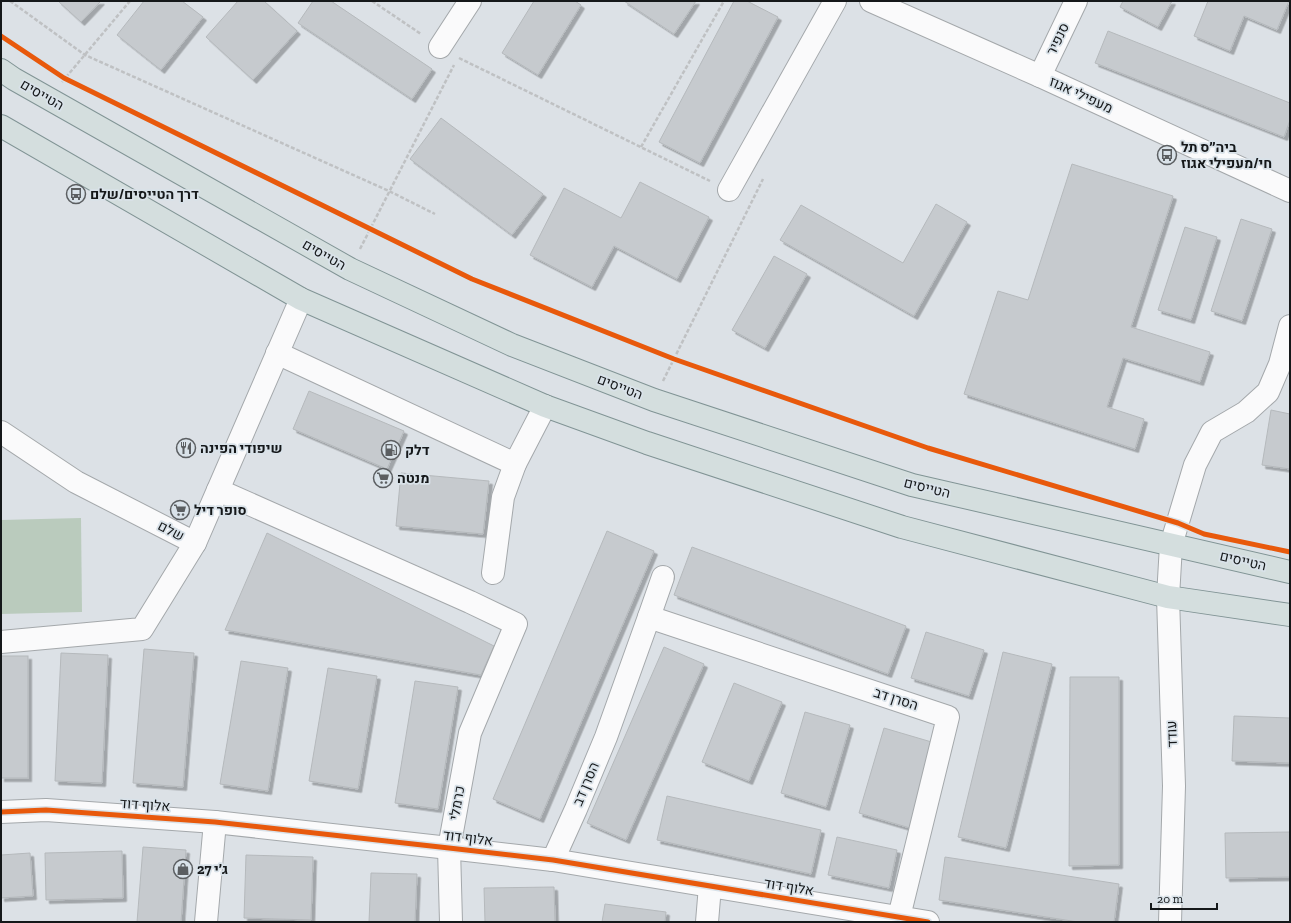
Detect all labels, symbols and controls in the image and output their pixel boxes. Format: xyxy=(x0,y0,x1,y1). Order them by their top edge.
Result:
street label: סנפיר xyxy=(1043,20,1073,58)
street label: מעפילי אגוז xyxy=(1047,73,1115,117)
street label: הטייסים xyxy=(17,76,67,114)
place label: ביה״ס תל חי/מעפילי אגוז xyxy=(1181,139,1272,172)
bus stop icon: ביה״ס תל חי/מעפילי אגוז xyxy=(1156,144,1178,166)
bus stop icon: דרך הטייסים/שלם xyxy=(65,183,87,205)
place label: דרך הטייסים/שלם xyxy=(90,186,199,203)
street label: הטייסים xyxy=(299,236,349,274)
street label: הטייסים xyxy=(595,371,645,403)
restaurant icon: שיפודי הפינה xyxy=(175,437,197,459)
fuel station icon: דלק xyxy=(380,439,402,461)
place label: שיפודי הפינה xyxy=(200,440,283,457)
place label: דלק xyxy=(405,442,430,459)
supermarket icon: מנטה xyxy=(372,467,394,489)
place label: מנטה xyxy=(397,470,429,487)
street label: הטייסים xyxy=(902,474,952,502)
supermarket icon: סופר דיל xyxy=(169,499,191,521)
place label: סופר דיל xyxy=(194,502,247,519)
street label: שלם xyxy=(155,517,187,545)
street label: הטייסים xyxy=(1218,547,1268,575)
street label: הסרן דב xyxy=(872,684,920,714)
street label: עודד xyxy=(1163,720,1181,748)
street label: הסרן דב xyxy=(569,760,603,808)
street label: כרמלי xyxy=(446,784,468,822)
street label: אלוף דוד xyxy=(119,795,171,815)
street label: אלוף דוד xyxy=(442,826,494,850)
shop icon: ג׳י 27 xyxy=(172,858,194,880)
place label: ג׳י 27 xyxy=(197,861,228,878)
street label: אלוף דוד xyxy=(763,875,815,899)
scale bar xyxy=(1151,885,1217,911)
text: 20 m xyxy=(1157,892,1184,906)

